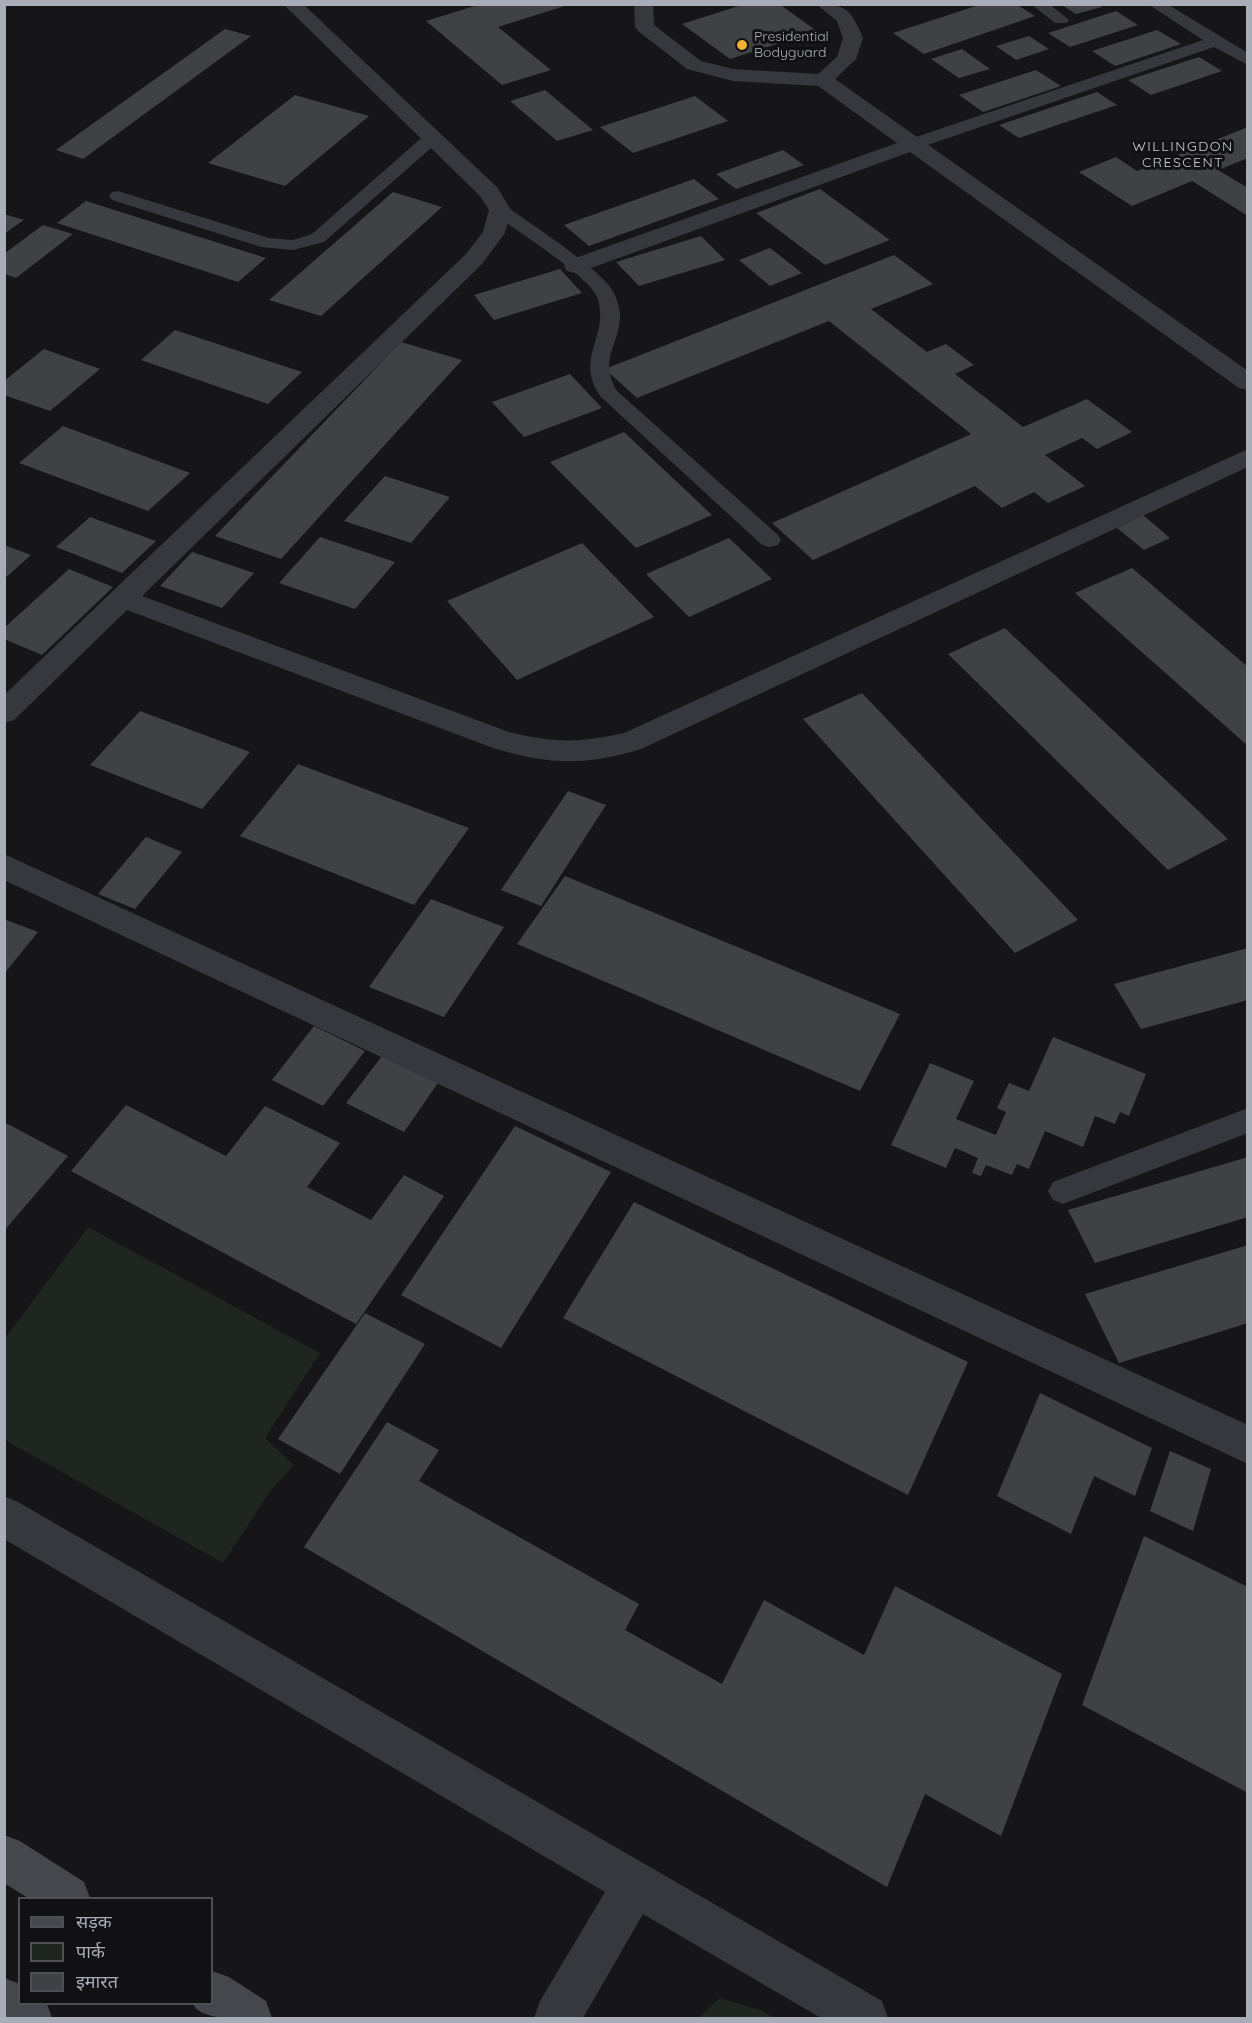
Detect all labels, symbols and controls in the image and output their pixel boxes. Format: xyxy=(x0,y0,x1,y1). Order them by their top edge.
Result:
place label: Presidential Bodyguard xyxy=(754,29,829,62)
marker: Presidential Bodyguard xyxy=(735,38,749,52)
district label: WILLINGDON CRESCENT xyxy=(1132,139,1234,172)
legend xyxy=(18,1897,213,2005)
text: सड़क xyxy=(76,1910,112,1933)
text: पार्क xyxy=(76,1940,105,1963)
text: इमारत xyxy=(76,1970,118,1993)

